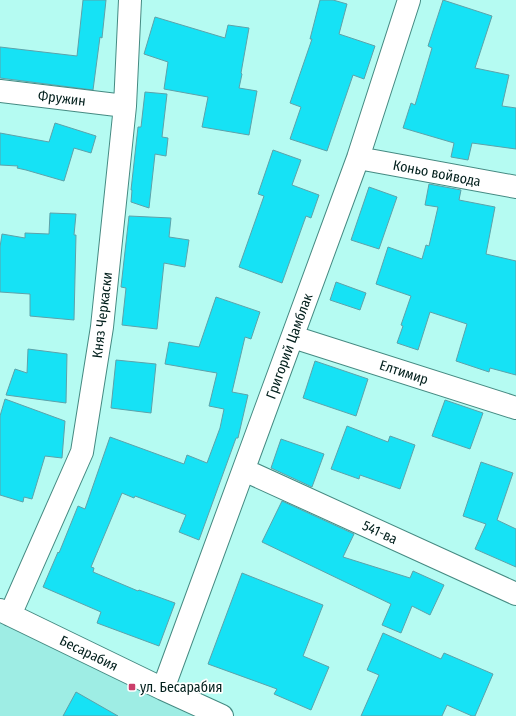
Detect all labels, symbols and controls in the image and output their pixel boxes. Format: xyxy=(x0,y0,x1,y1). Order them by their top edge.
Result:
street label: Фружин xyxy=(37,87,87,110)
street label: Коньо войвода xyxy=(391,157,482,190)
street label: Княз Черкаски xyxy=(89,271,116,359)
street label: Григорий Цамблак xyxy=(262,291,317,401)
street label: Елтимир xyxy=(377,357,430,388)
street label: 541-ва xyxy=(360,517,400,548)
street label: Бесарабия xyxy=(57,632,121,675)
place label: ул. Бесарабия xyxy=(140,679,222,696)
marker: ул. Бесарабия xyxy=(127,682,137,692)

